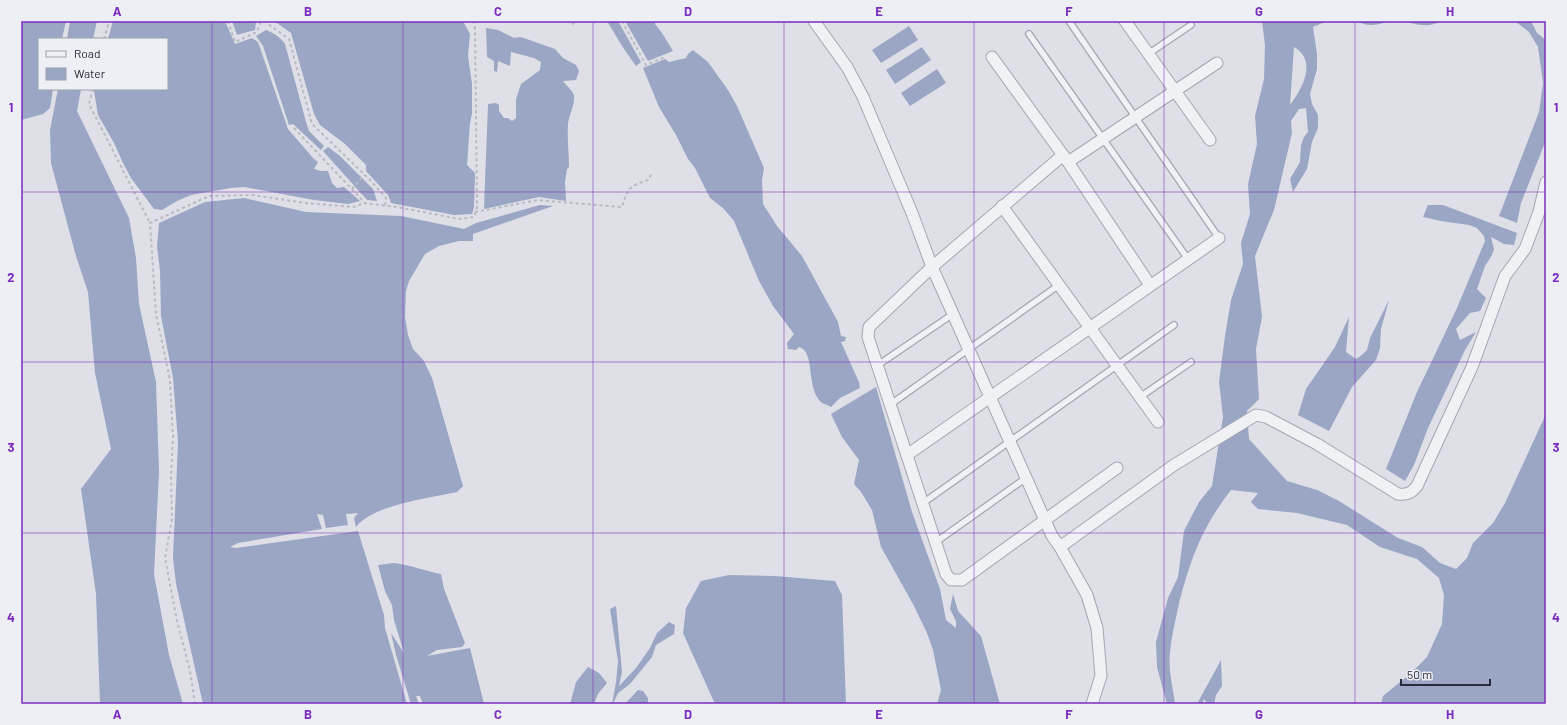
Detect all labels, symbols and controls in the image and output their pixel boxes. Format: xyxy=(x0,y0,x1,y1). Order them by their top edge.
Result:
text: A xyxy=(113,3,122,19)
text: B xyxy=(304,3,312,19)
text: C xyxy=(494,3,502,19)
text: D xyxy=(684,3,692,19)
text: E xyxy=(875,3,883,19)
text: F xyxy=(1065,3,1073,19)
text: G xyxy=(1255,3,1263,19)
text: H xyxy=(1446,3,1454,19)
legend xyxy=(38,38,168,90)
text: Road xyxy=(74,46,101,60)
text: Water xyxy=(74,66,106,80)
text: 1 xyxy=(9,99,13,115)
text: 1 xyxy=(1554,99,1558,115)
text: 2 xyxy=(7,269,15,285)
text: 2 xyxy=(1552,269,1560,285)
text: 3 xyxy=(7,439,15,455)
text: 3 xyxy=(1552,439,1560,455)
text: 4 xyxy=(7,609,15,625)
text: 4 xyxy=(1552,609,1560,625)
scale bar xyxy=(1401,661,1490,687)
text: 50 m xyxy=(1407,667,1432,681)
text: A xyxy=(113,706,122,722)
text: B xyxy=(304,706,312,722)
text: C xyxy=(494,706,502,722)
text: D xyxy=(684,706,692,722)
text: E xyxy=(875,706,883,722)
text: F xyxy=(1065,706,1073,722)
text: G xyxy=(1255,706,1263,722)
text: H xyxy=(1446,706,1454,722)

